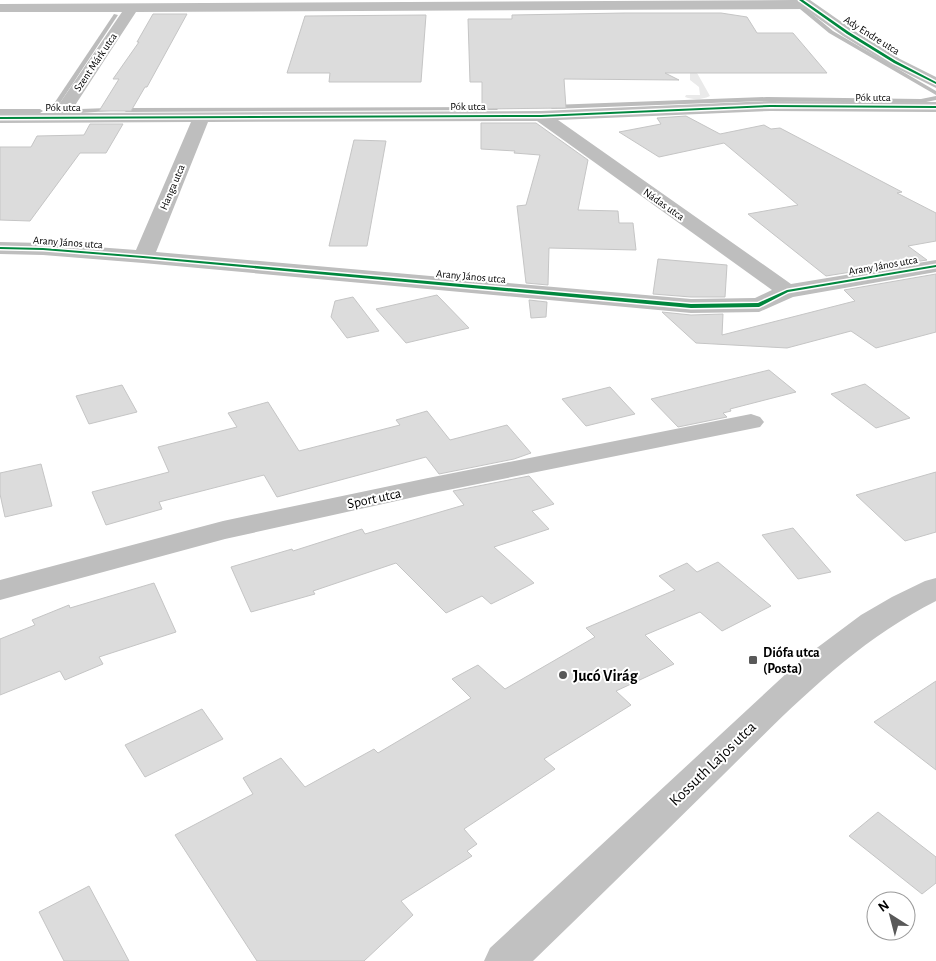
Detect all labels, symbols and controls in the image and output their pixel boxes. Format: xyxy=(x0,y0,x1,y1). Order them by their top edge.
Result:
street label: Ady Endre utca xyxy=(842,14,902,57)
street label: Szent Márk utca xyxy=(72,31,119,93)
street label: Pók utca xyxy=(855,92,891,103)
street label: Pók utca xyxy=(450,101,486,112)
street label: Pók utca xyxy=(45,102,81,113)
street label: Hanga utca xyxy=(158,163,187,212)
street label: Nádas utca xyxy=(641,186,686,222)
street label: Arany János utca xyxy=(33,235,103,250)
street label: Arany János utca xyxy=(848,254,918,277)
street label: Arany János utca xyxy=(436,268,506,285)
street label: Sport utca xyxy=(346,486,403,512)
place label: Diófa utca (Posta) xyxy=(763,646,820,676)
marker: Diófa utca (Posta) xyxy=(747,654,759,666)
place label: Jucó Virág xyxy=(573,668,639,684)
marker: Jucó Virág xyxy=(557,669,569,681)
street label: Kossuth Lajos utca xyxy=(666,719,760,810)
north arrow xyxy=(866,891,916,941)
text: N xyxy=(876,898,892,915)

